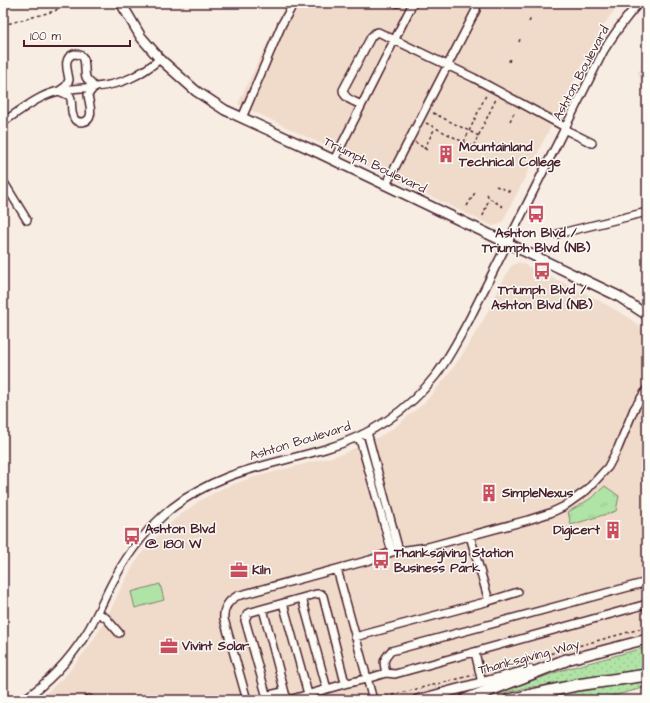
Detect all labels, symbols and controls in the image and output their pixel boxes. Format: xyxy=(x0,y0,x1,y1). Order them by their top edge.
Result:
scale bar xyxy=(24,22,130,48)
street label: Ashton Boulevard xyxy=(548,22,614,124)
text: 100 m xyxy=(30,28,61,45)
street label: Triumph Boulevard xyxy=(321,132,430,198)
place label: Mountainland Technical College xyxy=(458,138,561,173)
building icon: Mountainland Technical College xyxy=(436,144,456,164)
bus stop icon: Ashton Blvd / Triumph Blvd (NB) xyxy=(526,204,546,224)
place label: Ashton Blvd / Triumph Blvd (NB) xyxy=(481,224,591,258)
bus stop icon: Triumph Blvd / Ashton Blvd (NB) xyxy=(532,261,552,281)
place label: Triumph Blvd / Ashton Blvd (NB) xyxy=(491,281,593,314)
street label: Ashton Boulevard xyxy=(247,417,353,465)
building icon: SimpleNexus xyxy=(479,483,499,503)
place label: SimpleNexus xyxy=(501,484,574,503)
place label: Ashton Blvd @ 1801 W xyxy=(145,520,216,553)
building icon: Digicert xyxy=(603,520,623,540)
place label: Digicert xyxy=(553,521,601,541)
bus stop icon: Ashton Blvd @ 1801 W xyxy=(122,526,142,546)
place label: Thanksgiving Station Business Park xyxy=(393,544,514,577)
bus stop icon: Thanksgiving Station Business Park xyxy=(371,550,391,570)
office icon: Kiln xyxy=(229,560,249,580)
place label: Kiln xyxy=(252,561,271,579)
street label: Thanksgiving Way xyxy=(476,635,582,680)
office icon: Vivint Solar xyxy=(159,636,179,656)
place label: Vivint Solar xyxy=(181,637,250,655)

